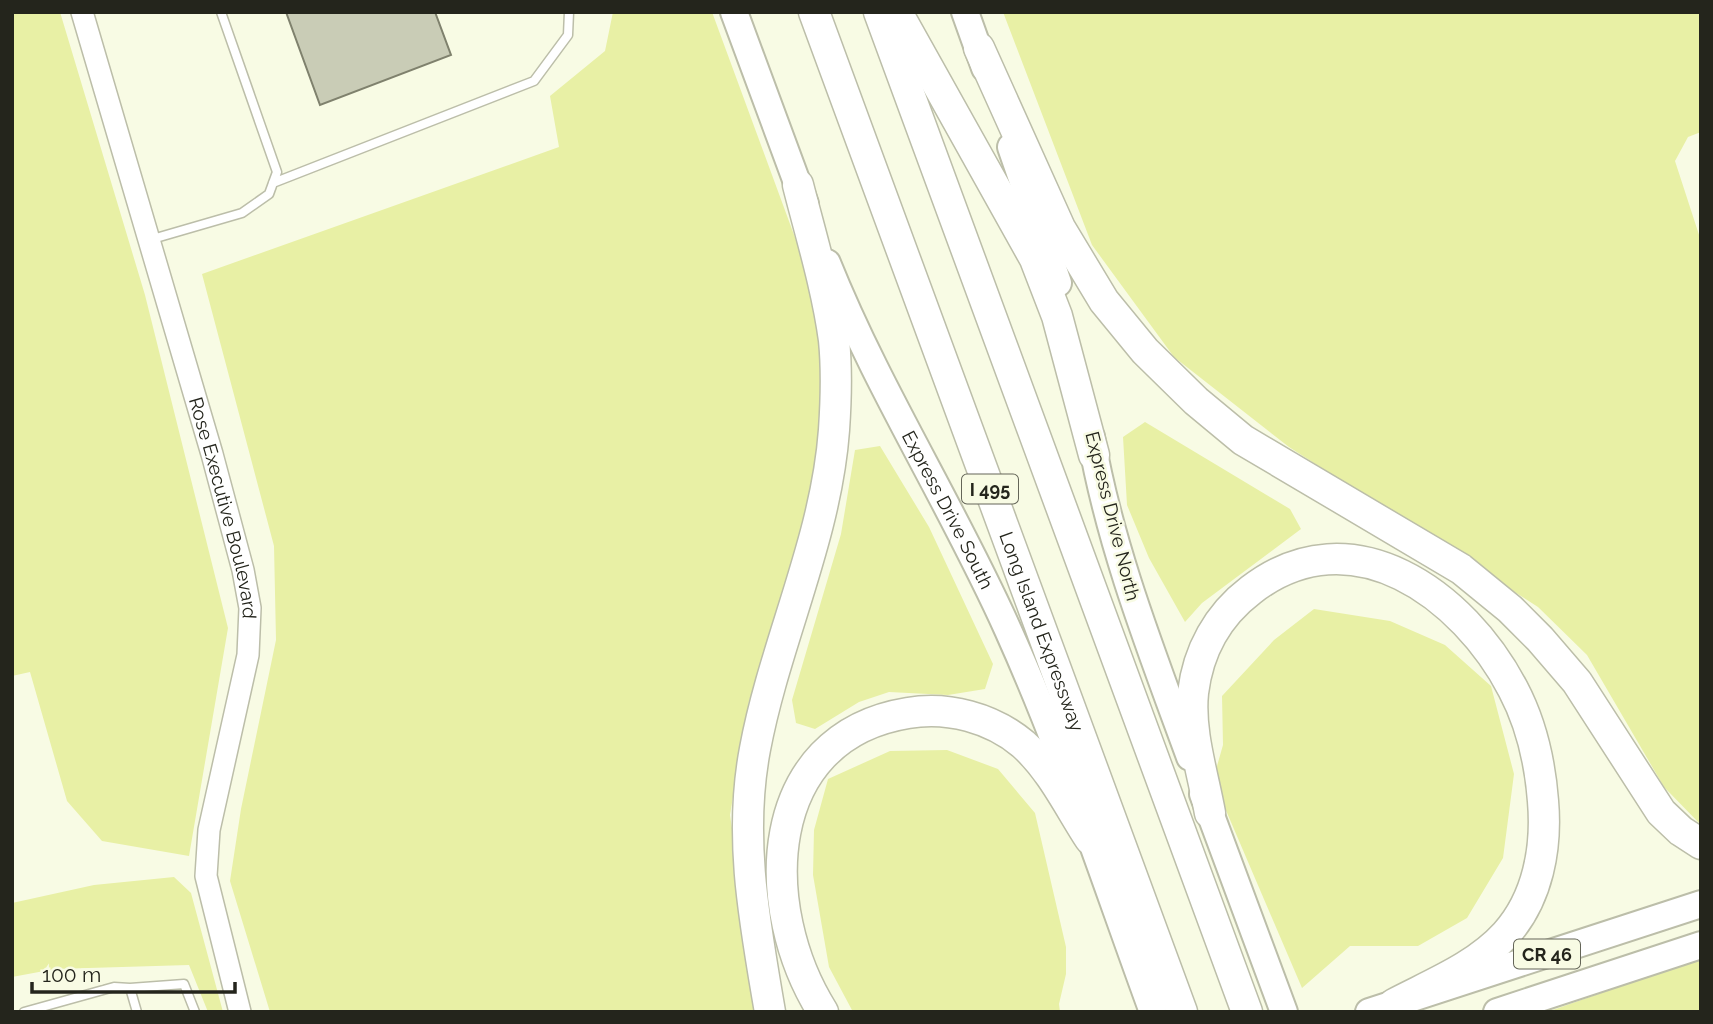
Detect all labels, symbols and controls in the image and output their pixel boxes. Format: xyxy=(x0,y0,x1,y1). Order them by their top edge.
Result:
street label: Rose Executive Boulevard xyxy=(185,394,261,619)
street label: Express Drive South xyxy=(898,427,998,593)
street label: Express Drive North xyxy=(1081,429,1145,603)
road number: I 495 xyxy=(962,475,1018,504)
street label: Long Island Expressway xyxy=(995,529,1089,734)
road number: CR 46 xyxy=(1514,939,1580,968)
scale bar xyxy=(32,950,234,994)
text: 100 m xyxy=(42,962,101,987)

